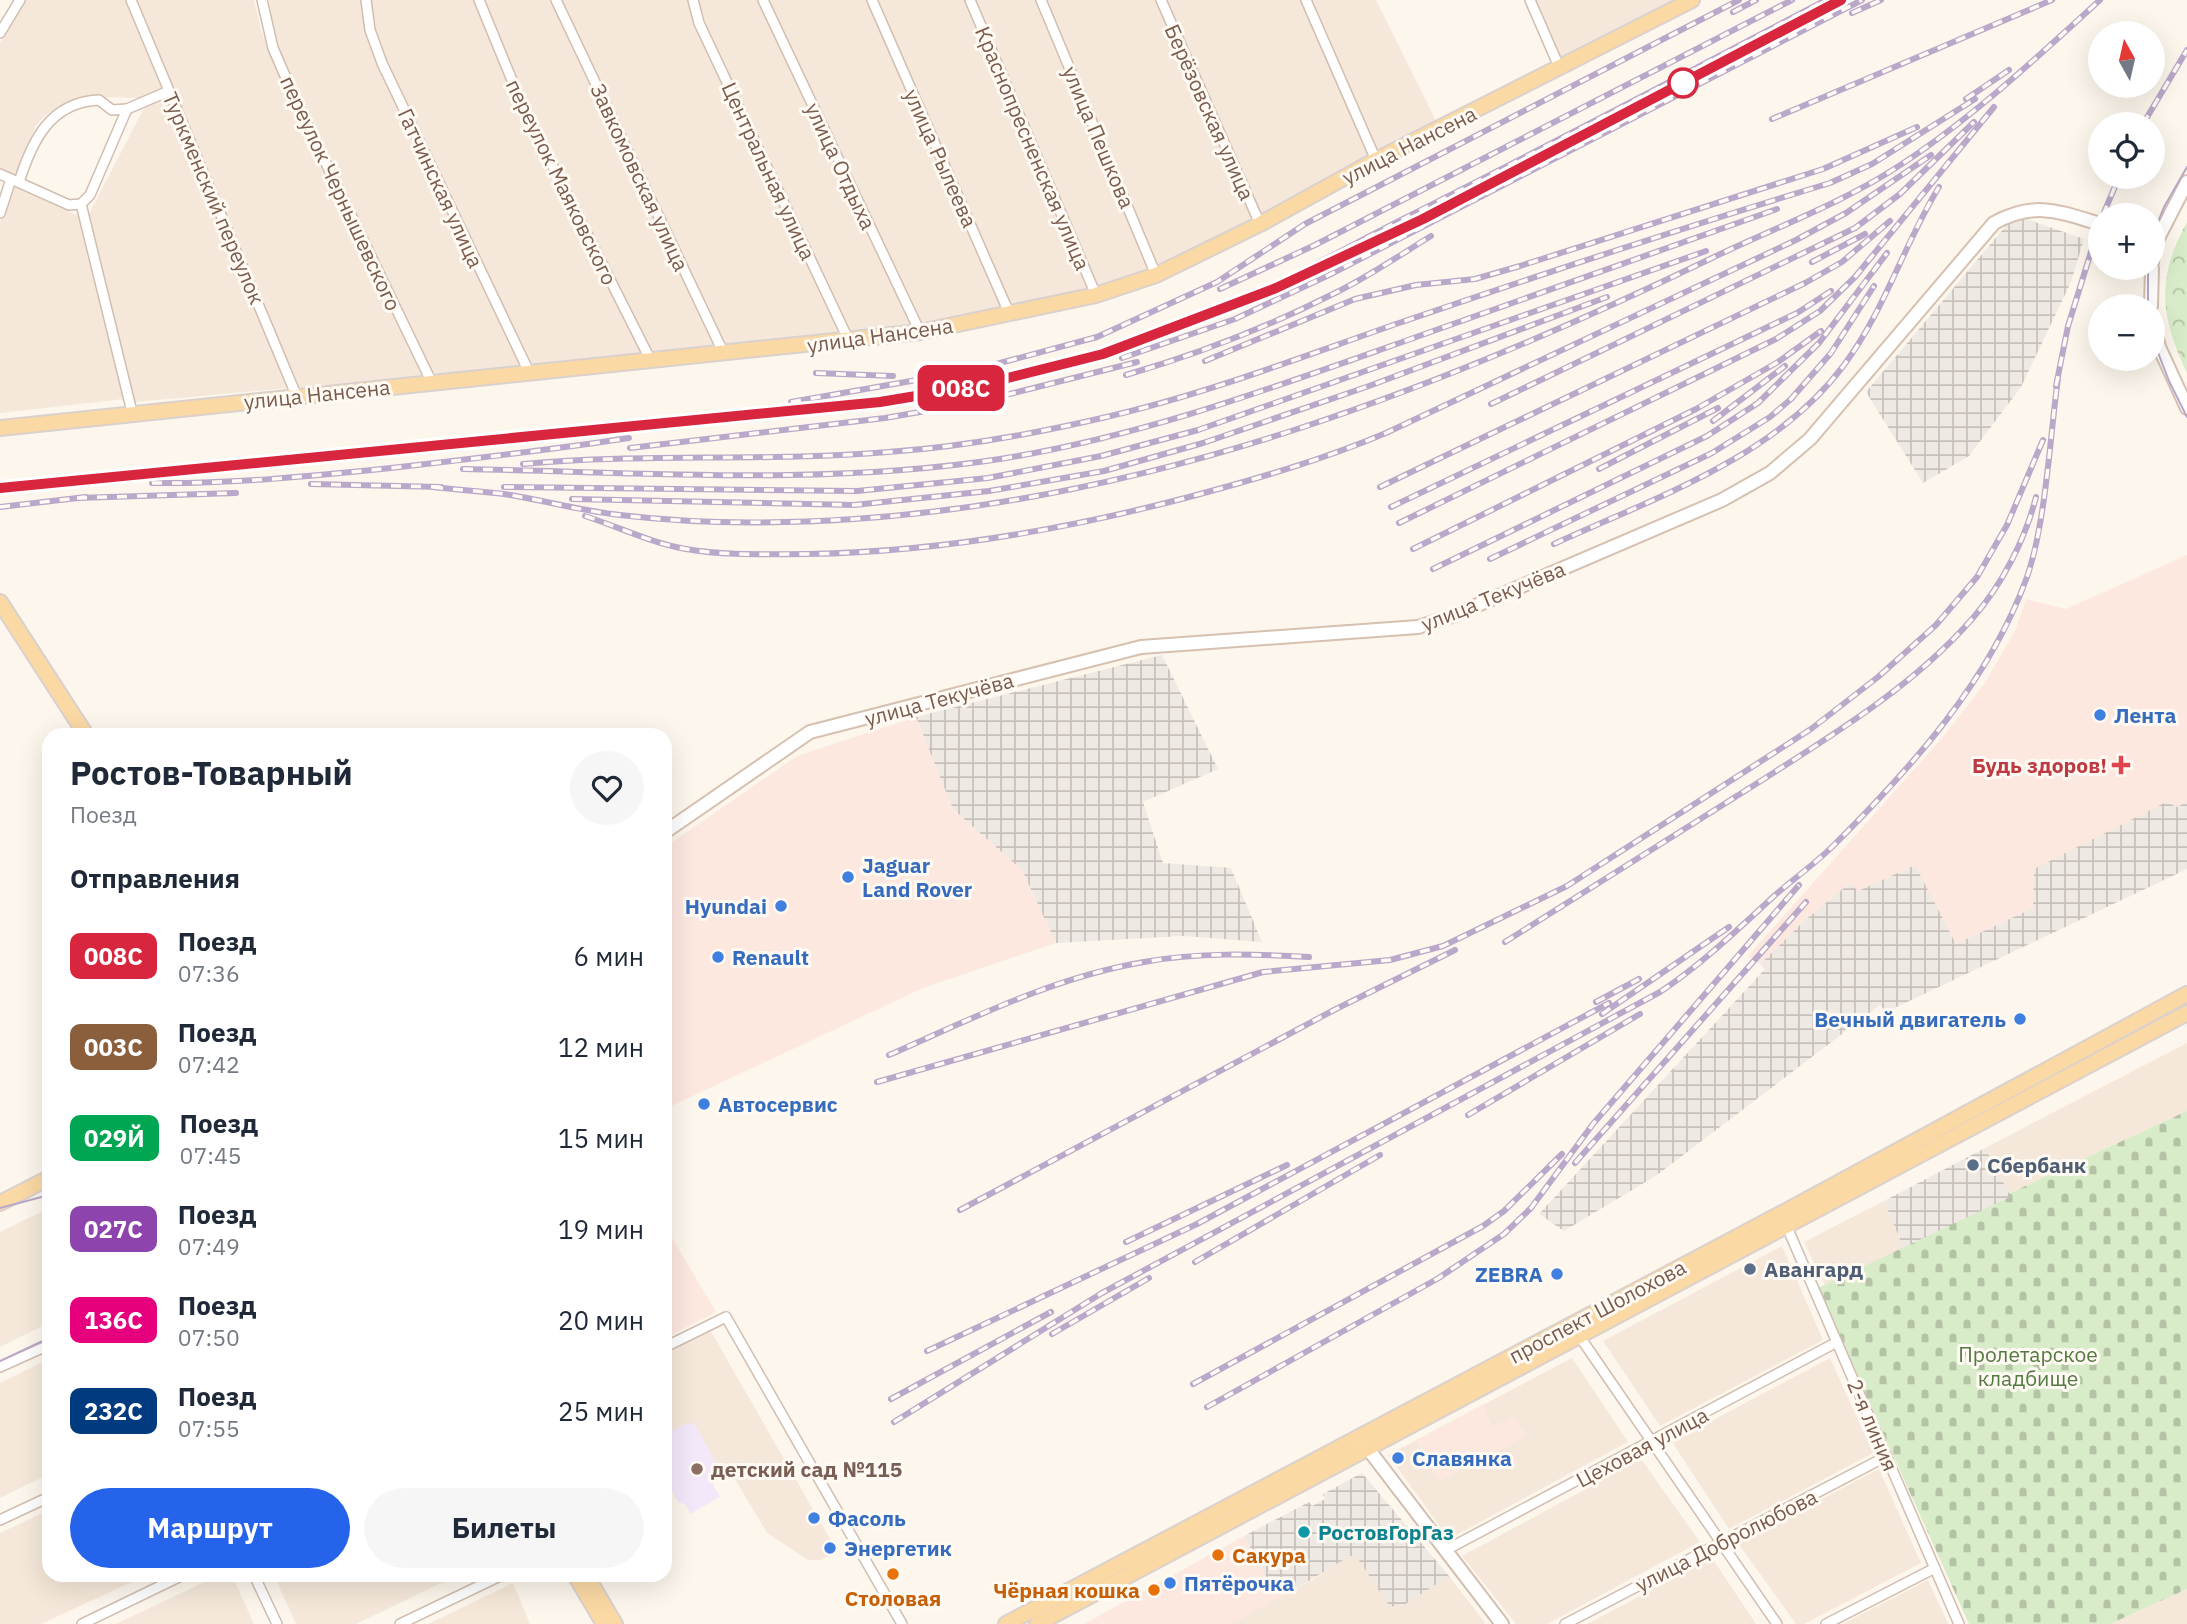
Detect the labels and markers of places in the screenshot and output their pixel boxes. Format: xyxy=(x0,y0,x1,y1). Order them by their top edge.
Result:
unlabelled marker xyxy=(1668,68,1698,98)
place label: Лента xyxy=(2114,701,2176,729)
marker: Лента xyxy=(2092,707,2108,723)
place label: Будь здоров! xyxy=(1972,751,2107,779)
marker: Будь здоров! xyxy=(2113,757,2129,773)
place label: Jaguar Land Rover xyxy=(862,851,973,903)
marker: Jaguar Land Rover xyxy=(840,869,856,885)
place label: Hyundai xyxy=(685,892,767,920)
marker: Hyundai xyxy=(773,898,789,914)
place label: Renault xyxy=(732,943,809,971)
marker: Renault xyxy=(710,949,726,965)
place label: Вечный двигатель xyxy=(1814,1005,2006,1033)
marker: Вечный двигатель xyxy=(2012,1011,2028,1027)
place label: Автосервис xyxy=(718,1090,838,1118)
marker: Автосервис xyxy=(696,1096,712,1112)
place label: Сбербанк xyxy=(1987,1151,2086,1179)
marker: Сбербанк xyxy=(1965,1157,1981,1173)
place label: Авангард xyxy=(1764,1255,1863,1283)
place label: ZEBRA xyxy=(1475,1260,1543,1288)
marker: Авангард xyxy=(1742,1261,1758,1277)
marker: ZEBRA xyxy=(1549,1266,1565,1282)
place label: Славянка xyxy=(1412,1444,1512,1472)
marker: Славянка xyxy=(1390,1450,1406,1466)
place label: детский сад №115 xyxy=(711,1455,902,1483)
marker: детский сад №115 xyxy=(689,1461,705,1477)
place label: Фасоль xyxy=(828,1504,906,1532)
marker: Фасоль xyxy=(806,1510,822,1526)
place label: РостовГорГаз xyxy=(1318,1518,1454,1546)
marker: РостовГорГаз xyxy=(1296,1524,1312,1540)
place label: Энергетик xyxy=(844,1534,952,1562)
marker: Энергетик xyxy=(822,1540,838,1556)
place label: Сакура xyxy=(1232,1541,1306,1569)
marker: Сакура xyxy=(1210,1547,1226,1563)
marker: Столовая xyxy=(885,1566,901,1582)
place label: Пятёрочка xyxy=(1184,1569,1294,1597)
marker: Пятёрочка xyxy=(1162,1575,1178,1591)
place label: Чёрная кошка xyxy=(993,1576,1140,1604)
marker: Чёрная кошка xyxy=(1146,1582,1162,1598)
place label: Столовая xyxy=(845,1584,941,1612)

